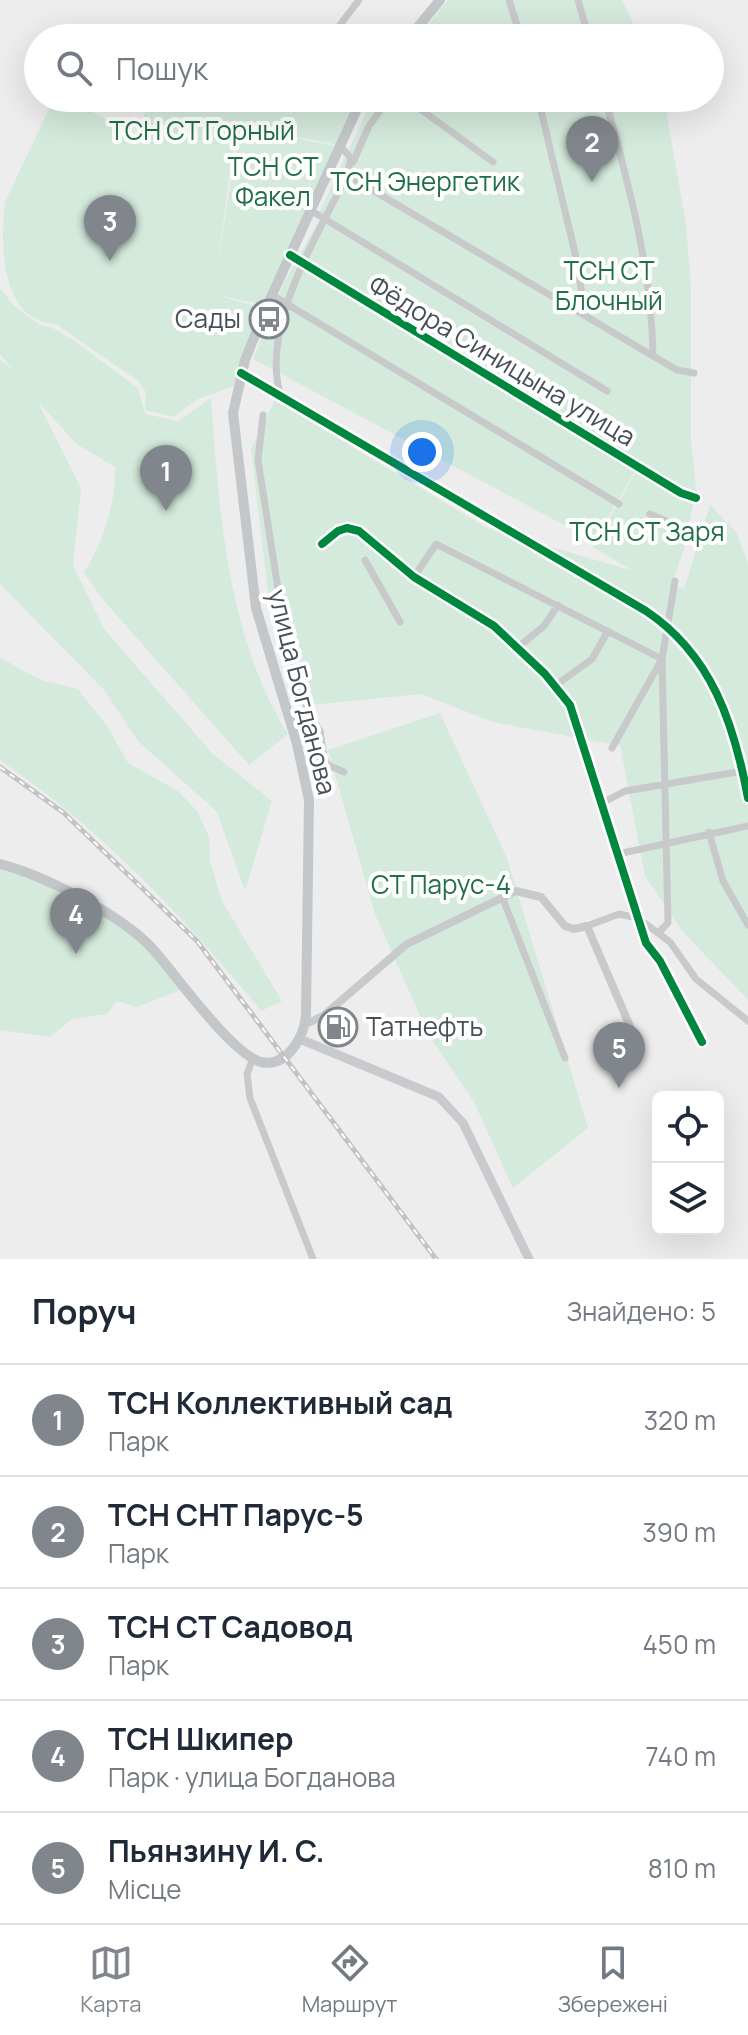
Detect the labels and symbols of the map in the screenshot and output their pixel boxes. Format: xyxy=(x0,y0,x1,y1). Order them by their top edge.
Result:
park label: ТСН СТ Горный xyxy=(109,112,295,148)
pin: 2 xyxy=(566,116,618,182)
park label: ТСН СТ Факел xyxy=(227,148,319,214)
park label: ТСН Энергетик xyxy=(330,163,521,199)
pin: 3 xyxy=(84,195,136,261)
park label: ТСН СТ Блочный xyxy=(555,252,663,318)
street label: Фёдора Синицына улица xyxy=(362,266,643,454)
bus stop icon: Сады xyxy=(248,298,290,340)
place label: Сады xyxy=(175,300,241,336)
your location xyxy=(402,432,442,472)
pin: 1 xyxy=(140,445,192,511)
park label: ТСН СТ Заря xyxy=(569,513,725,549)
street label: улица Богданова xyxy=(260,585,346,798)
park label: СТ Парус-4 xyxy=(371,866,511,902)
pin: 4 xyxy=(50,888,102,954)
fuel station icon: Татнефть xyxy=(317,1006,359,1048)
place label: Татнефть xyxy=(366,1008,483,1044)
pin: 5 xyxy=(593,1022,645,1088)

